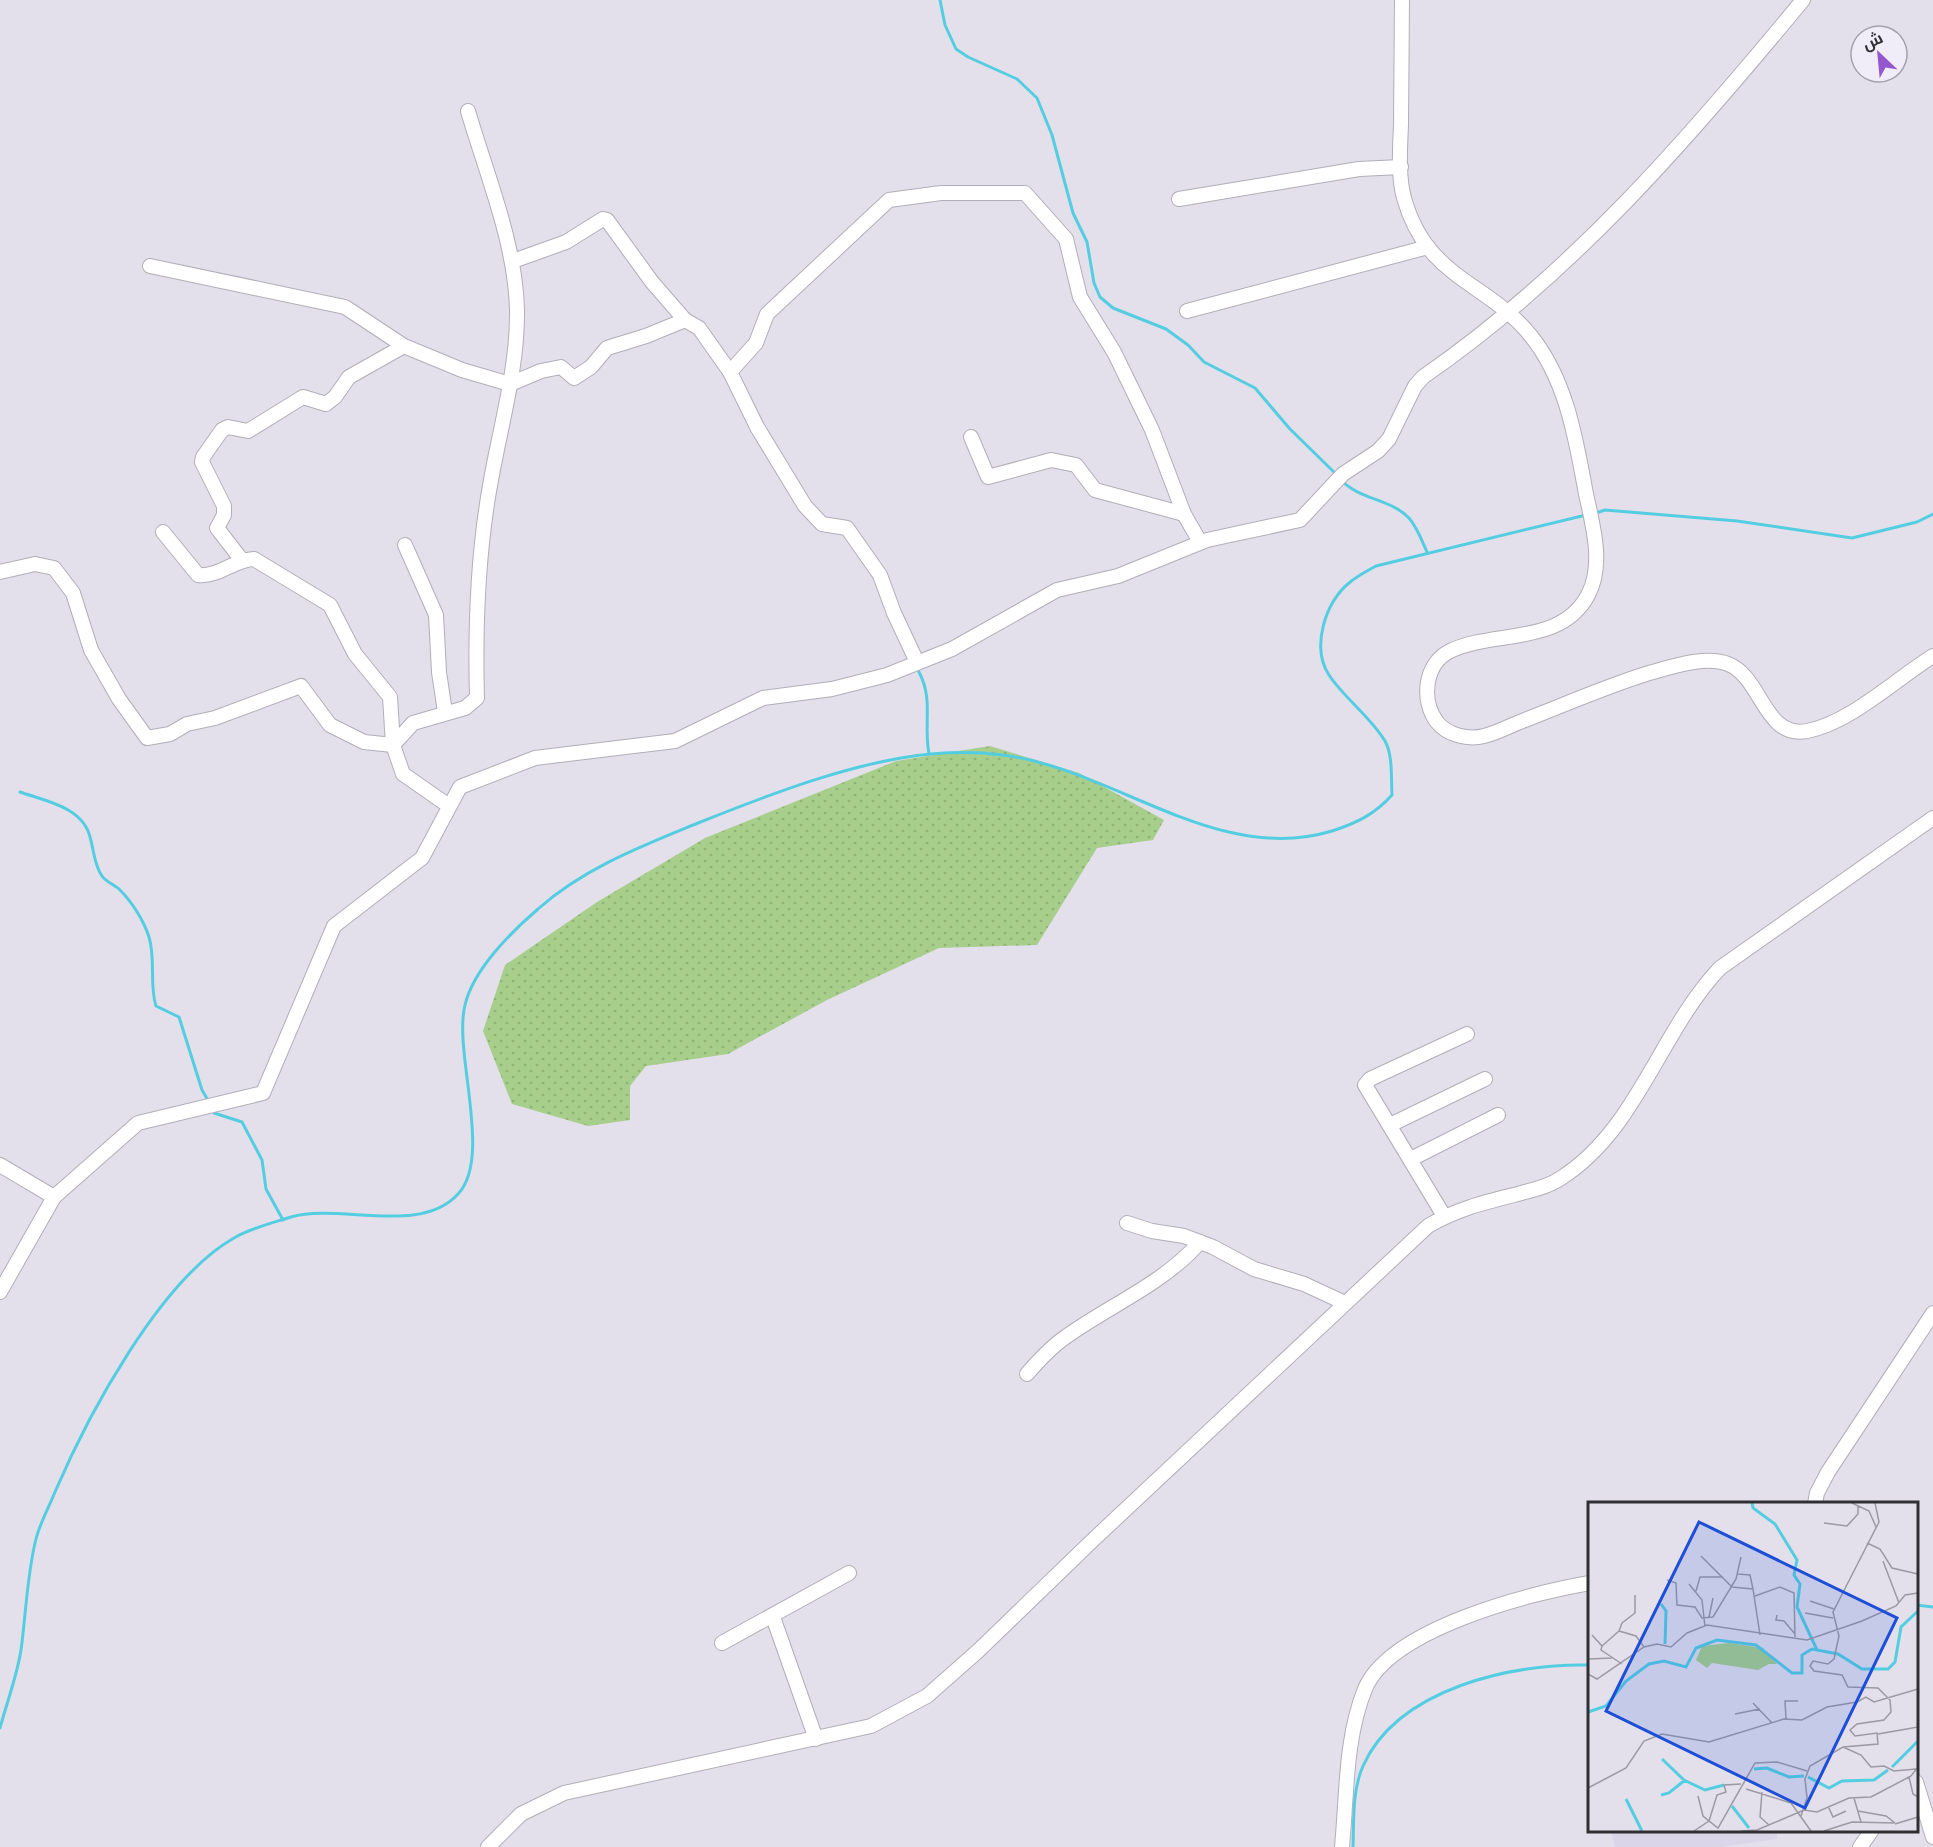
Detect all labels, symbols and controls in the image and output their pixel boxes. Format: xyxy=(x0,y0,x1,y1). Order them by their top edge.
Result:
north arrow xyxy=(1849,24,1909,84)
text: ش xyxy=(1859,27,1886,54)
inset map xyxy=(1588,1502,1918,1832)

